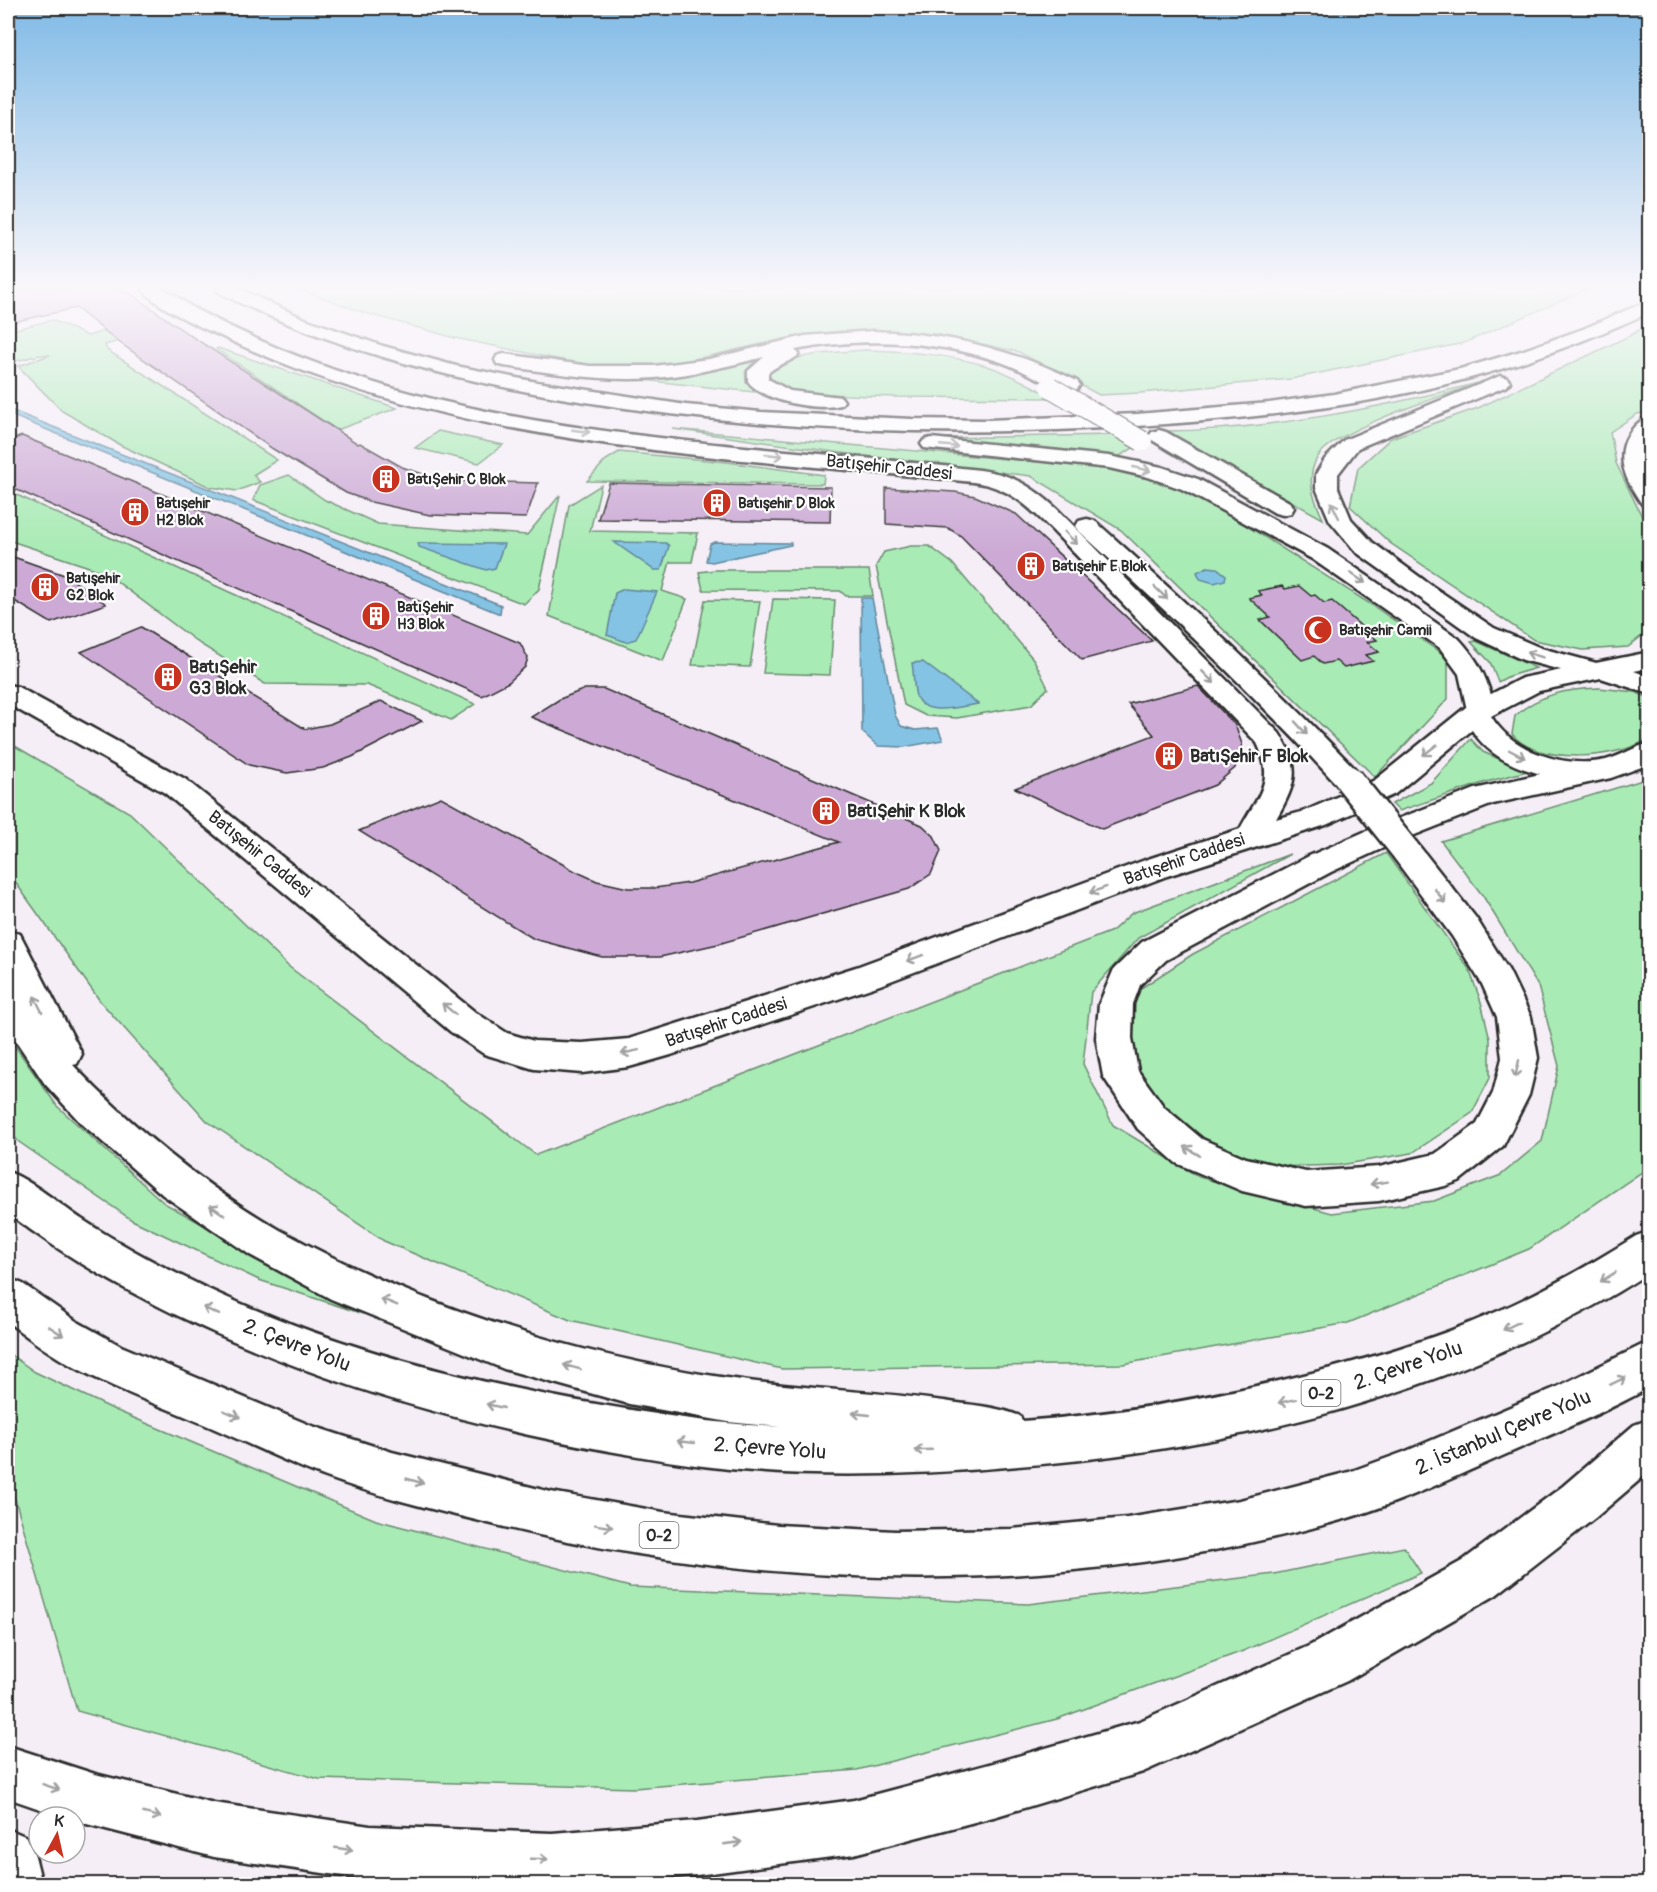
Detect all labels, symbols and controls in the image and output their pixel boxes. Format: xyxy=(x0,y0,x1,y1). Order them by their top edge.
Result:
one-way arrow xyxy=(571,425,590,436)
one-way arrow xyxy=(938,441,958,452)
street label: Batışehir Caddesi xyxy=(825,449,953,486)
one-way arrow xyxy=(764,450,784,461)
building icon: BatıŞehir C Blok xyxy=(370,463,402,495)
one-way arrow xyxy=(1132,464,1151,476)
place label: BatıŞehir C Blok xyxy=(407,470,506,489)
building icon: Batışehir D Blok xyxy=(701,487,733,519)
place label: Batışehir H2 Blok xyxy=(156,494,211,530)
place label: Batışehir D Blok xyxy=(738,494,835,513)
building icon: Batışehir H2 Blok xyxy=(119,496,151,528)
one-way arrow xyxy=(1329,501,1341,519)
one-way arrow xyxy=(1064,531,1079,546)
building icon: Batışehir E Blok xyxy=(1015,550,1047,582)
place label: Batışehir E Blok xyxy=(1052,557,1148,576)
place label: Batışehir G2 Blok xyxy=(66,569,121,605)
building icon: Batışehir G2 Blok xyxy=(29,571,61,603)
one-way arrow xyxy=(1349,572,1366,584)
one-way arrow xyxy=(1153,585,1168,600)
place label: BatıŞehir H3 Blok xyxy=(397,598,454,634)
building icon: BatıŞehir H3 Blok xyxy=(360,600,392,632)
mosque icon: Batışehir Camii xyxy=(1302,614,1334,646)
place label: Batışehir Camii xyxy=(1339,621,1432,640)
one-way arrow xyxy=(1526,648,1545,659)
place label: BatıŞehir G3 Blok xyxy=(189,656,257,700)
building icon: BatıŞehir G3 Blok xyxy=(152,661,184,693)
one-way arrow xyxy=(1201,670,1216,685)
one-way arrow xyxy=(1294,720,1308,735)
building icon: BatıŞehir F Blok xyxy=(1153,740,1185,772)
one-way arrow xyxy=(1422,743,1438,756)
place label: BatıŞehir F Blok xyxy=(1190,745,1309,768)
one-way arrow xyxy=(1507,749,1525,760)
building icon: BatıŞehir K Blok xyxy=(810,795,842,827)
place label: BatıŞehir K Blok xyxy=(847,800,966,823)
street label: Batışehir Caddesi xyxy=(203,806,316,903)
street label: Batışehir Caddesi xyxy=(1121,828,1248,891)
one-way arrow xyxy=(1089,885,1107,896)
one-way arrow xyxy=(1434,888,1447,904)
one-way arrow xyxy=(906,953,925,964)
street label: Batışehir Caddesi xyxy=(662,992,790,1053)
one-way arrow xyxy=(32,995,43,1013)
one-way arrow xyxy=(442,1002,457,1016)
one-way arrow xyxy=(621,1046,640,1058)
one-way arrow xyxy=(1511,1059,1522,1079)
one-way arrow xyxy=(1184,1144,1201,1156)
one-way arrow xyxy=(1370,1178,1389,1189)
one-way arrow xyxy=(210,1204,226,1216)
one-way arrow xyxy=(1600,1271,1617,1283)
one-way arrow xyxy=(380,1296,399,1307)
one-way arrow xyxy=(202,1304,220,1316)
street label: 2. Çevre Yolu xyxy=(239,1313,354,1378)
one-way arrow xyxy=(1503,1321,1521,1333)
one-way arrow xyxy=(47,1325,64,1337)
street label: 2. Çevre Yolu xyxy=(1350,1334,1466,1397)
one-way arrow xyxy=(563,1360,582,1372)
one-way arrow xyxy=(1609,1375,1627,1386)
road number: O-2 xyxy=(1302,1380,1340,1406)
street label: 2. İstanbul Çevre Yolu xyxy=(1411,1383,1595,1482)
one-way arrow xyxy=(1278,1396,1297,1407)
one-way arrow xyxy=(485,1399,504,1411)
one-way arrow xyxy=(852,1408,872,1419)
one-way arrow xyxy=(222,1409,241,1420)
street label: 2. Çevre Yolu xyxy=(713,1431,827,1466)
one-way arrow xyxy=(677,1436,697,1447)
one-way arrow xyxy=(913,1445,933,1456)
one-way arrow xyxy=(405,1476,424,1487)
one-way arrow xyxy=(594,1521,614,1532)
road number: O-2 xyxy=(640,1522,678,1548)
one-way arrow xyxy=(41,1782,60,1793)
north arrow xyxy=(27,1805,87,1865)
one-way arrow xyxy=(142,1810,161,1822)
text: K xyxy=(53,1811,65,1832)
one-way arrow xyxy=(722,1838,742,1849)
one-way arrow xyxy=(334,1844,353,1855)
one-way arrow xyxy=(528,1854,548,1865)

